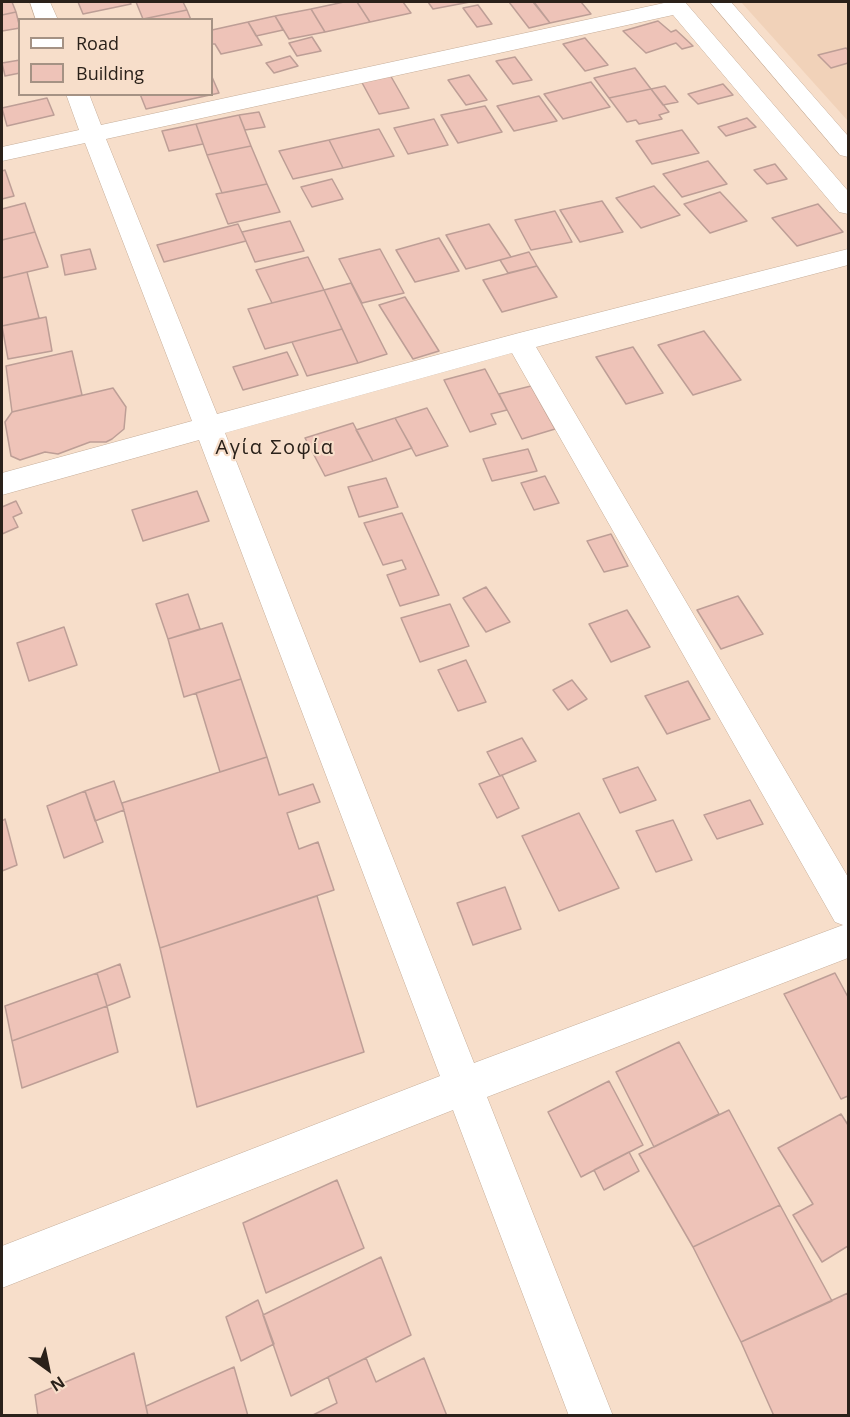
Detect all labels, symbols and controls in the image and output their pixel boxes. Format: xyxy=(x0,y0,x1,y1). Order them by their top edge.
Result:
legend xyxy=(18,18,213,96)
text: Road xyxy=(76,31,119,55)
text: Building xyxy=(76,61,144,85)
district label: Αγία Σοφία xyxy=(216,436,334,460)
north arrow xyxy=(18,1339,78,1399)
text: N xyxy=(46,1371,69,1397)

